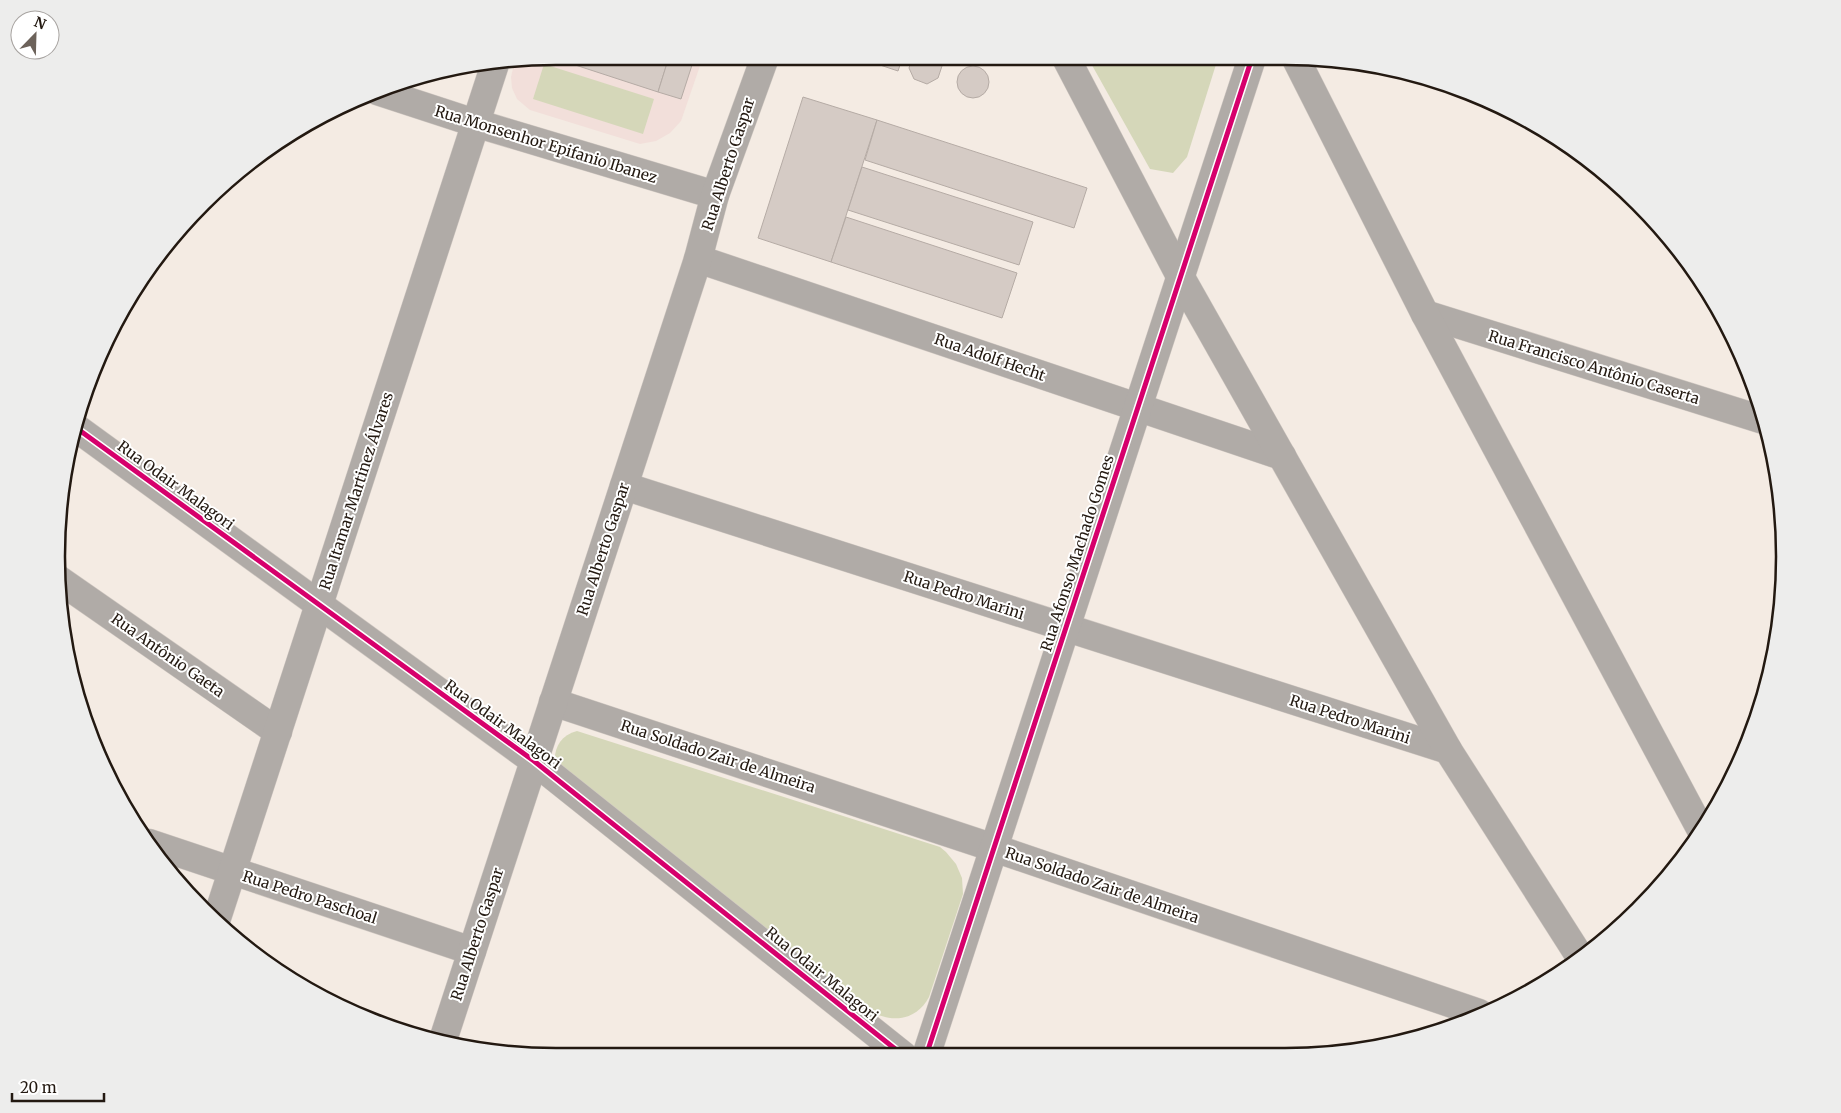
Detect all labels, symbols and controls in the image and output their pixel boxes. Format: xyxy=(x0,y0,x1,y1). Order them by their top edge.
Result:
north arrow xyxy=(10,10,60,60)
text: N xyxy=(31,13,49,33)
street label: Rua Alberto Gaspar xyxy=(698,95,759,233)
street label: Rua Monsenhor Epifanio Ibanez xyxy=(433,101,659,187)
street label: Rua Francisco Antônio Caserta xyxy=(1486,326,1702,408)
street label: Rua Adolf Hecht xyxy=(932,329,1048,385)
street label: Rua Itamar Martinez Álvares xyxy=(314,389,397,592)
street label: Rua Odair Malagori xyxy=(114,436,238,534)
street label: Rua Afonso Machado Gomes xyxy=(1036,452,1118,654)
street label: Rua Alberto Gaspar xyxy=(573,480,634,618)
street label: Rua Pedro Marini xyxy=(901,567,1027,623)
street label: Rua Antônio Gaeta xyxy=(108,609,228,701)
street label: Rua Odair Malagori xyxy=(441,675,565,773)
street label: Rua Pedro Marini xyxy=(1287,691,1413,747)
street label: Rua Soldado Zair de Almeira xyxy=(618,715,818,797)
street label: Rua Soldado Zair de Almeira xyxy=(1003,843,1201,927)
street label: Rua Alberto Gaspar xyxy=(447,865,508,1003)
street label: Rua Pedro Paschoal xyxy=(240,866,380,928)
street label: Rua Odair Malagori xyxy=(762,923,882,1025)
scale bar xyxy=(12,1070,105,1102)
text: 20 m xyxy=(20,1078,57,1097)

